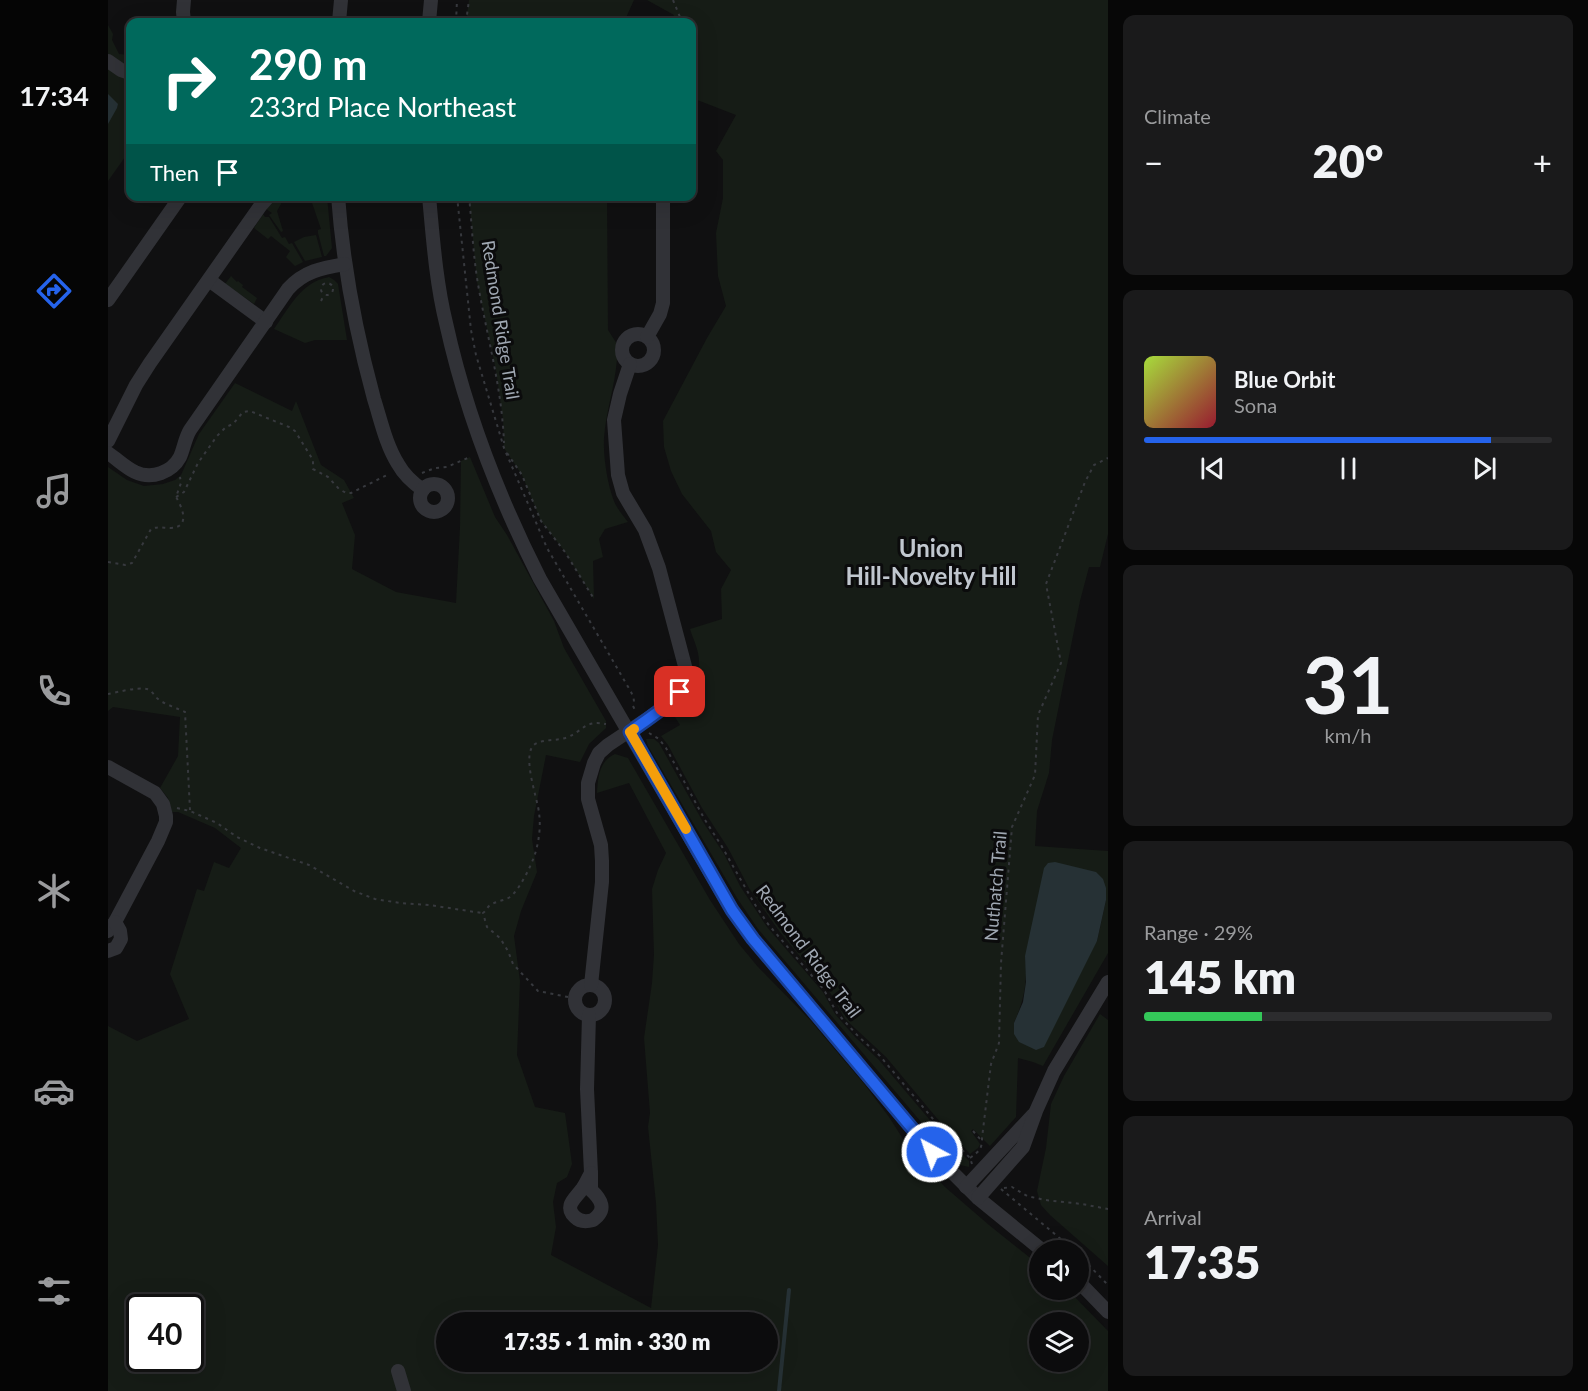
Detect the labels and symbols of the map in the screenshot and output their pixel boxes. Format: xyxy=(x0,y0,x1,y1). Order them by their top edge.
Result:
street label: Redmond Ridge Trail xyxy=(478,239,524,401)
district label: Union Hill-Novelty Hill xyxy=(845,533,1017,590)
pin xyxy=(654,666,705,717)
street label: Nuthatch Trail xyxy=(979,830,1011,942)
street label: Redmond Ridge Trail xyxy=(752,880,866,1022)
position arrow xyxy=(900,1120,964,1184)
speed limit sign: 40 xyxy=(126,1294,204,1372)

